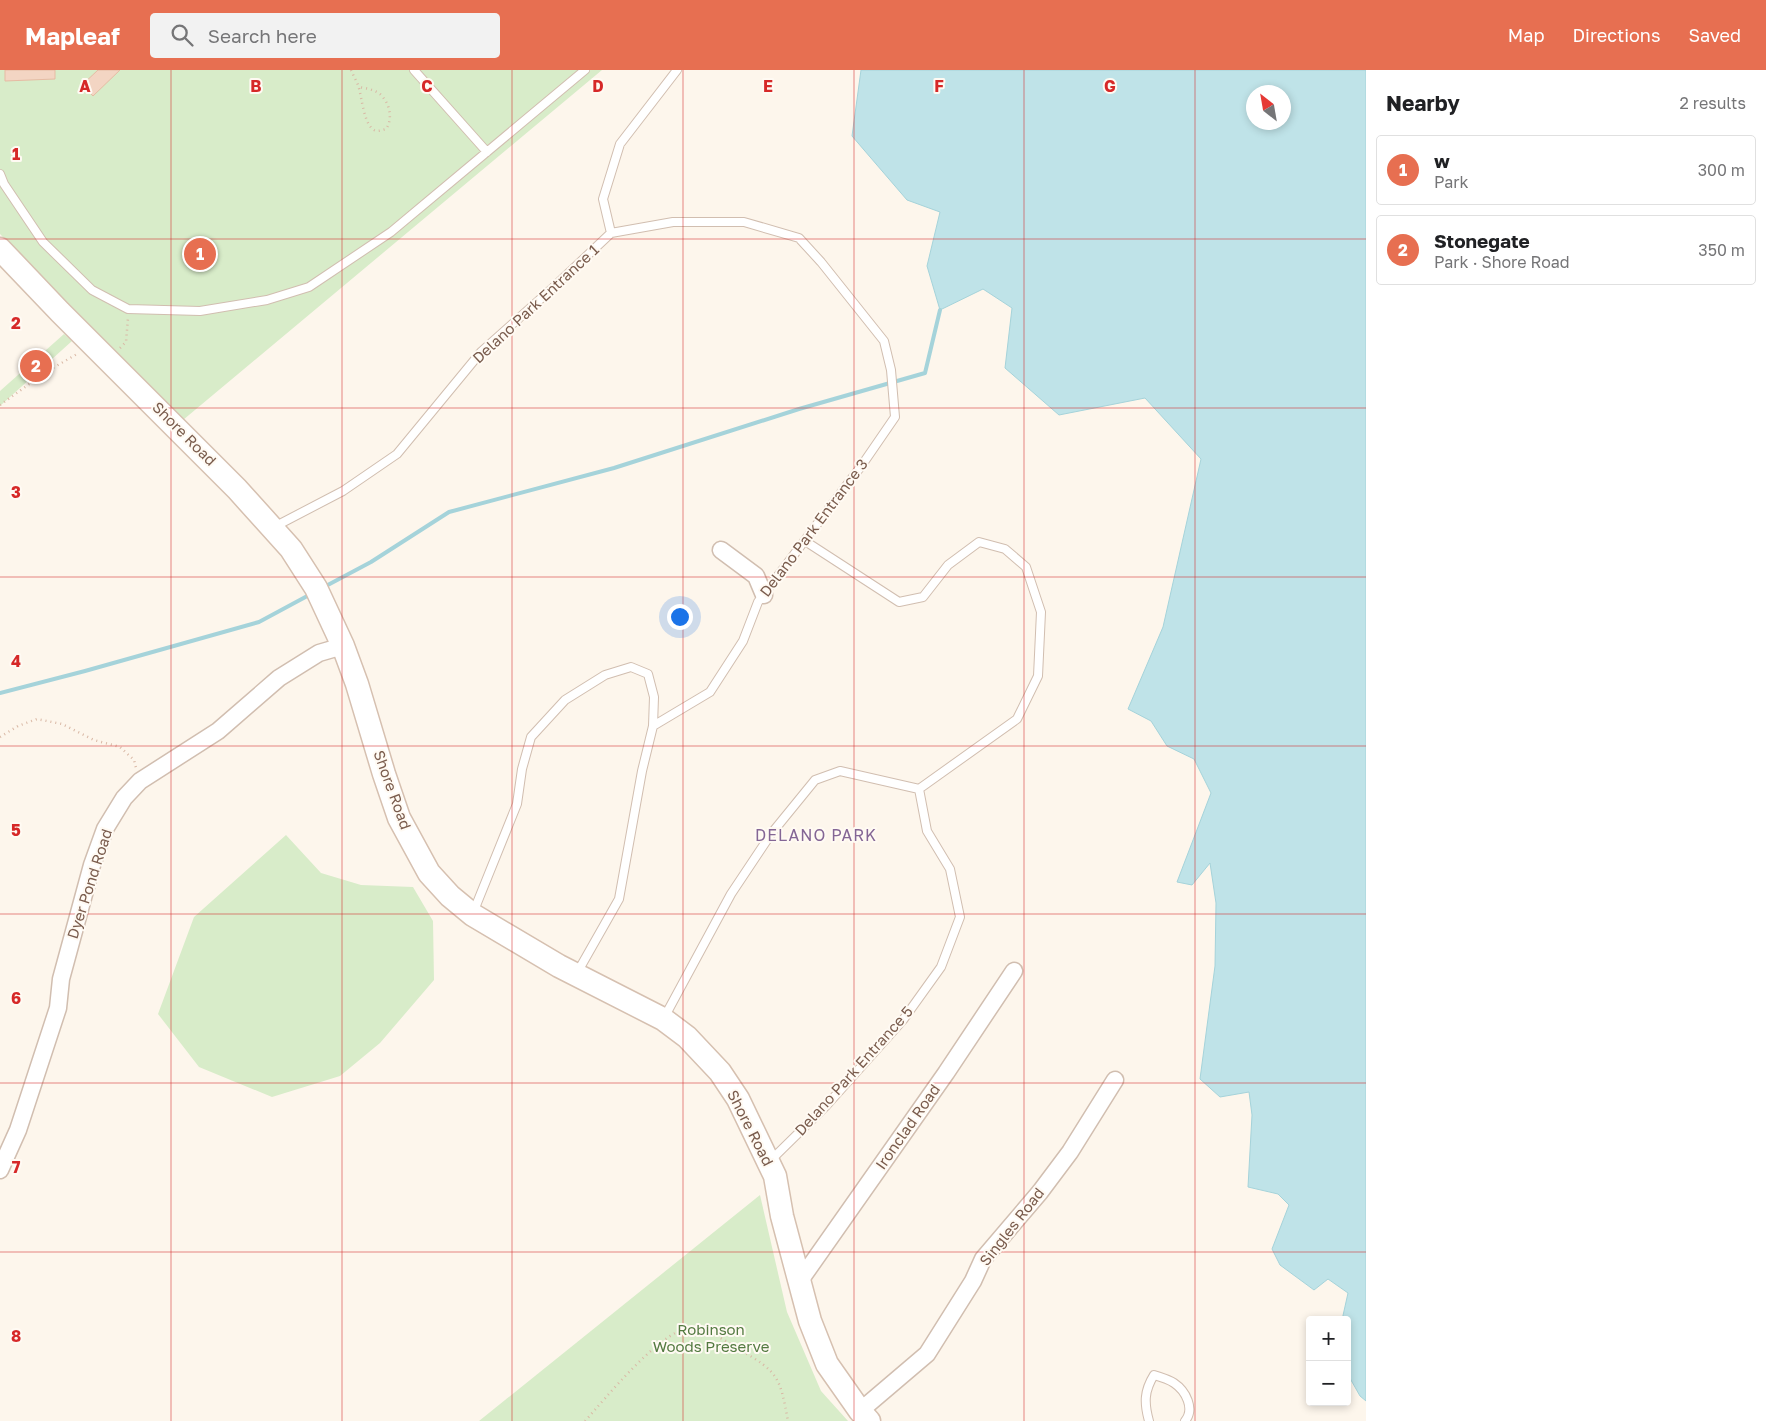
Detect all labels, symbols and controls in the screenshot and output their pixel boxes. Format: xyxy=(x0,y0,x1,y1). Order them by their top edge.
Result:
search box xyxy=(150,13,500,58)
text: Mapleaf xyxy=(25,21,120,50)
icon: search xyxy=(168,21,196,49)
text: Search here xyxy=(208,24,317,47)
text: Map xyxy=(1508,24,1544,46)
text: Directions xyxy=(1572,24,1660,46)
text: Saved xyxy=(1688,24,1741,46)
text: A xyxy=(79,76,91,96)
text: B xyxy=(250,76,262,96)
text: C xyxy=(421,76,433,96)
text: D xyxy=(592,76,604,96)
text: E xyxy=(763,76,773,96)
text: F xyxy=(934,76,944,96)
text: G xyxy=(1104,76,1116,96)
north arrow xyxy=(1246,85,1291,130)
text: Nearby xyxy=(1386,90,1460,116)
text: 2 results xyxy=(1680,93,1746,113)
text: 1 xyxy=(12,144,20,164)
text: w xyxy=(1434,149,1450,172)
text: 1 xyxy=(1399,160,1407,180)
text: 300 m xyxy=(1698,160,1745,180)
text: Park xyxy=(1434,172,1469,192)
text: Stonegate xyxy=(1434,229,1530,252)
pin: 1 xyxy=(184,235,216,273)
street label: Delano Park Entrance 1 xyxy=(468,240,602,367)
text: 2 xyxy=(1398,240,1408,260)
text: 350 m xyxy=(1698,240,1745,260)
text: Park · Shore Road xyxy=(1434,252,1570,272)
text: 2 xyxy=(11,313,21,333)
pin: 2 xyxy=(20,347,52,385)
street label: Shore Road xyxy=(149,398,220,469)
street label: Delano Park Entrance 3 xyxy=(756,455,871,600)
text: 3 xyxy=(11,482,21,502)
your location xyxy=(667,604,693,630)
text: 4 xyxy=(11,651,21,671)
street label: Shore Road xyxy=(370,748,416,832)
text: 5 xyxy=(11,820,21,840)
district label: DELANO PARK xyxy=(755,825,877,845)
street label: Dyer Pond Road xyxy=(63,826,115,941)
text: 6 xyxy=(11,988,21,1008)
street label: Delano Park Entrance 5 xyxy=(790,1002,916,1139)
street label: Ironclad Road xyxy=(871,1080,943,1172)
street label: Shore Road xyxy=(724,1087,778,1168)
text: 7 xyxy=(12,1157,21,1177)
street label: Singles Road xyxy=(975,1184,1047,1269)
map controls xyxy=(1306,1316,1351,1406)
button: + xyxy=(1306,1316,1351,1361)
park label: Robinson Woods Preserve xyxy=(653,1320,770,1355)
text: 8 xyxy=(11,1326,21,1346)
button: − xyxy=(1306,1361,1351,1406)

